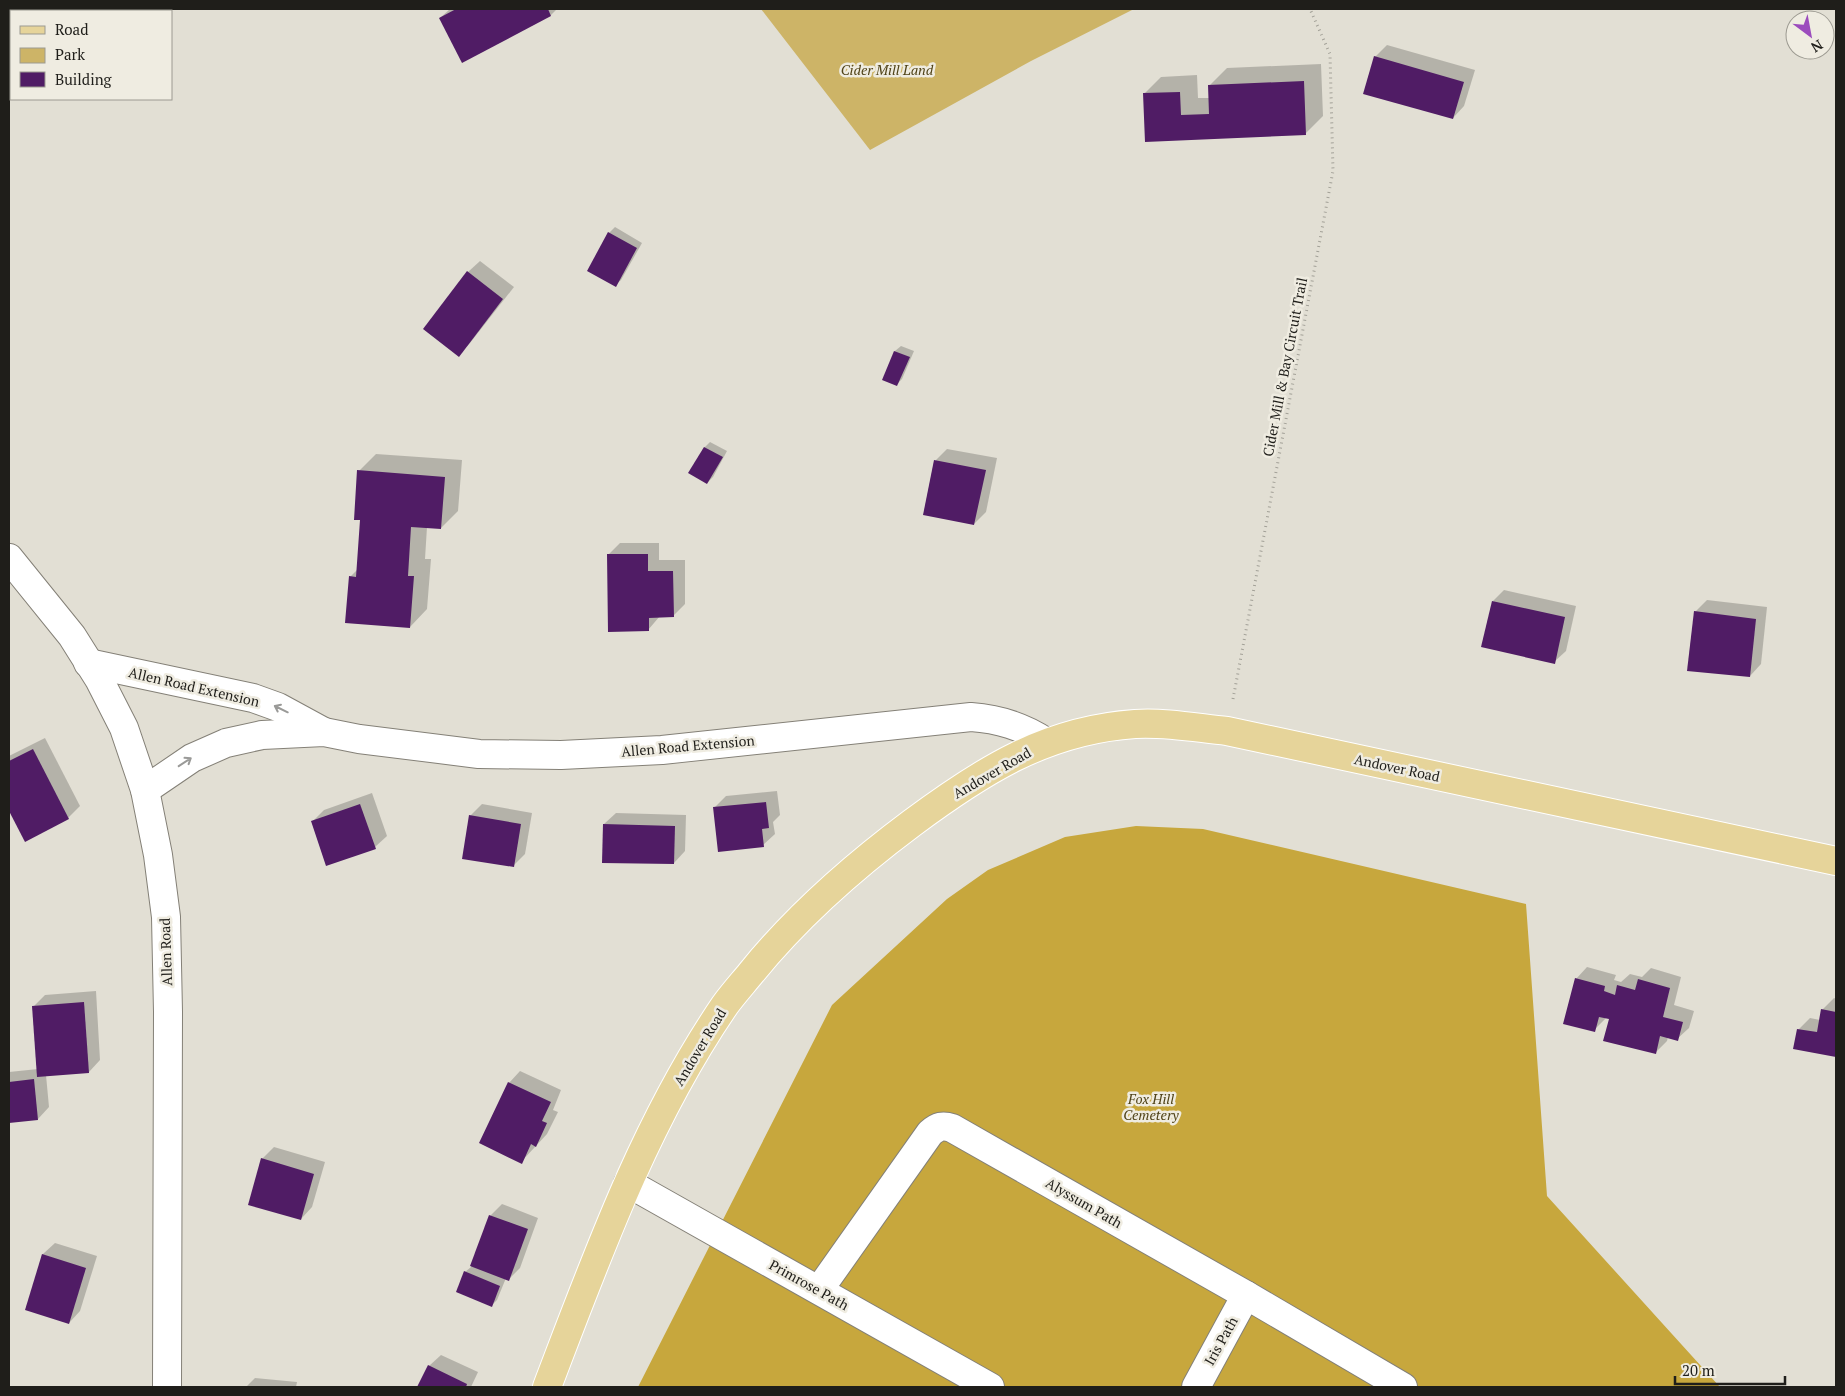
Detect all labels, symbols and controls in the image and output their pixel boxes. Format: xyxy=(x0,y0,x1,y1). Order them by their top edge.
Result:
legend xyxy=(10,10,172,100)
north arrow xyxy=(1785,10,1835,60)
text: Road xyxy=(55,19,88,39)
text: N xyxy=(1807,36,1827,58)
text: Park xyxy=(55,44,85,64)
park label: Cider Mill Land xyxy=(841,60,934,79)
text: Building xyxy=(55,69,113,89)
street label: Cider Mill & Bay Circuit Trail xyxy=(1258,276,1311,458)
street label: Allen Road Extension xyxy=(127,662,262,711)
one-way arrow xyxy=(274,704,289,714)
street label: Allen Road Extension xyxy=(621,730,756,761)
street label: Andover Road xyxy=(949,742,1034,803)
street label: Andover Road xyxy=(1353,749,1442,786)
one-way arrow xyxy=(178,757,192,768)
street label: Allen Road xyxy=(155,917,176,986)
street label: Andover Road xyxy=(669,1004,730,1089)
park label: Fox Hill Cemetery xyxy=(1123,1089,1179,1124)
street label: Alyssum Path xyxy=(1043,1173,1126,1232)
street label: Primrose Path xyxy=(766,1255,853,1314)
street label: Iris Path xyxy=(1199,1313,1242,1368)
scale bar xyxy=(1675,1354,1785,1386)
text: 20 m xyxy=(1682,1360,1715,1380)

